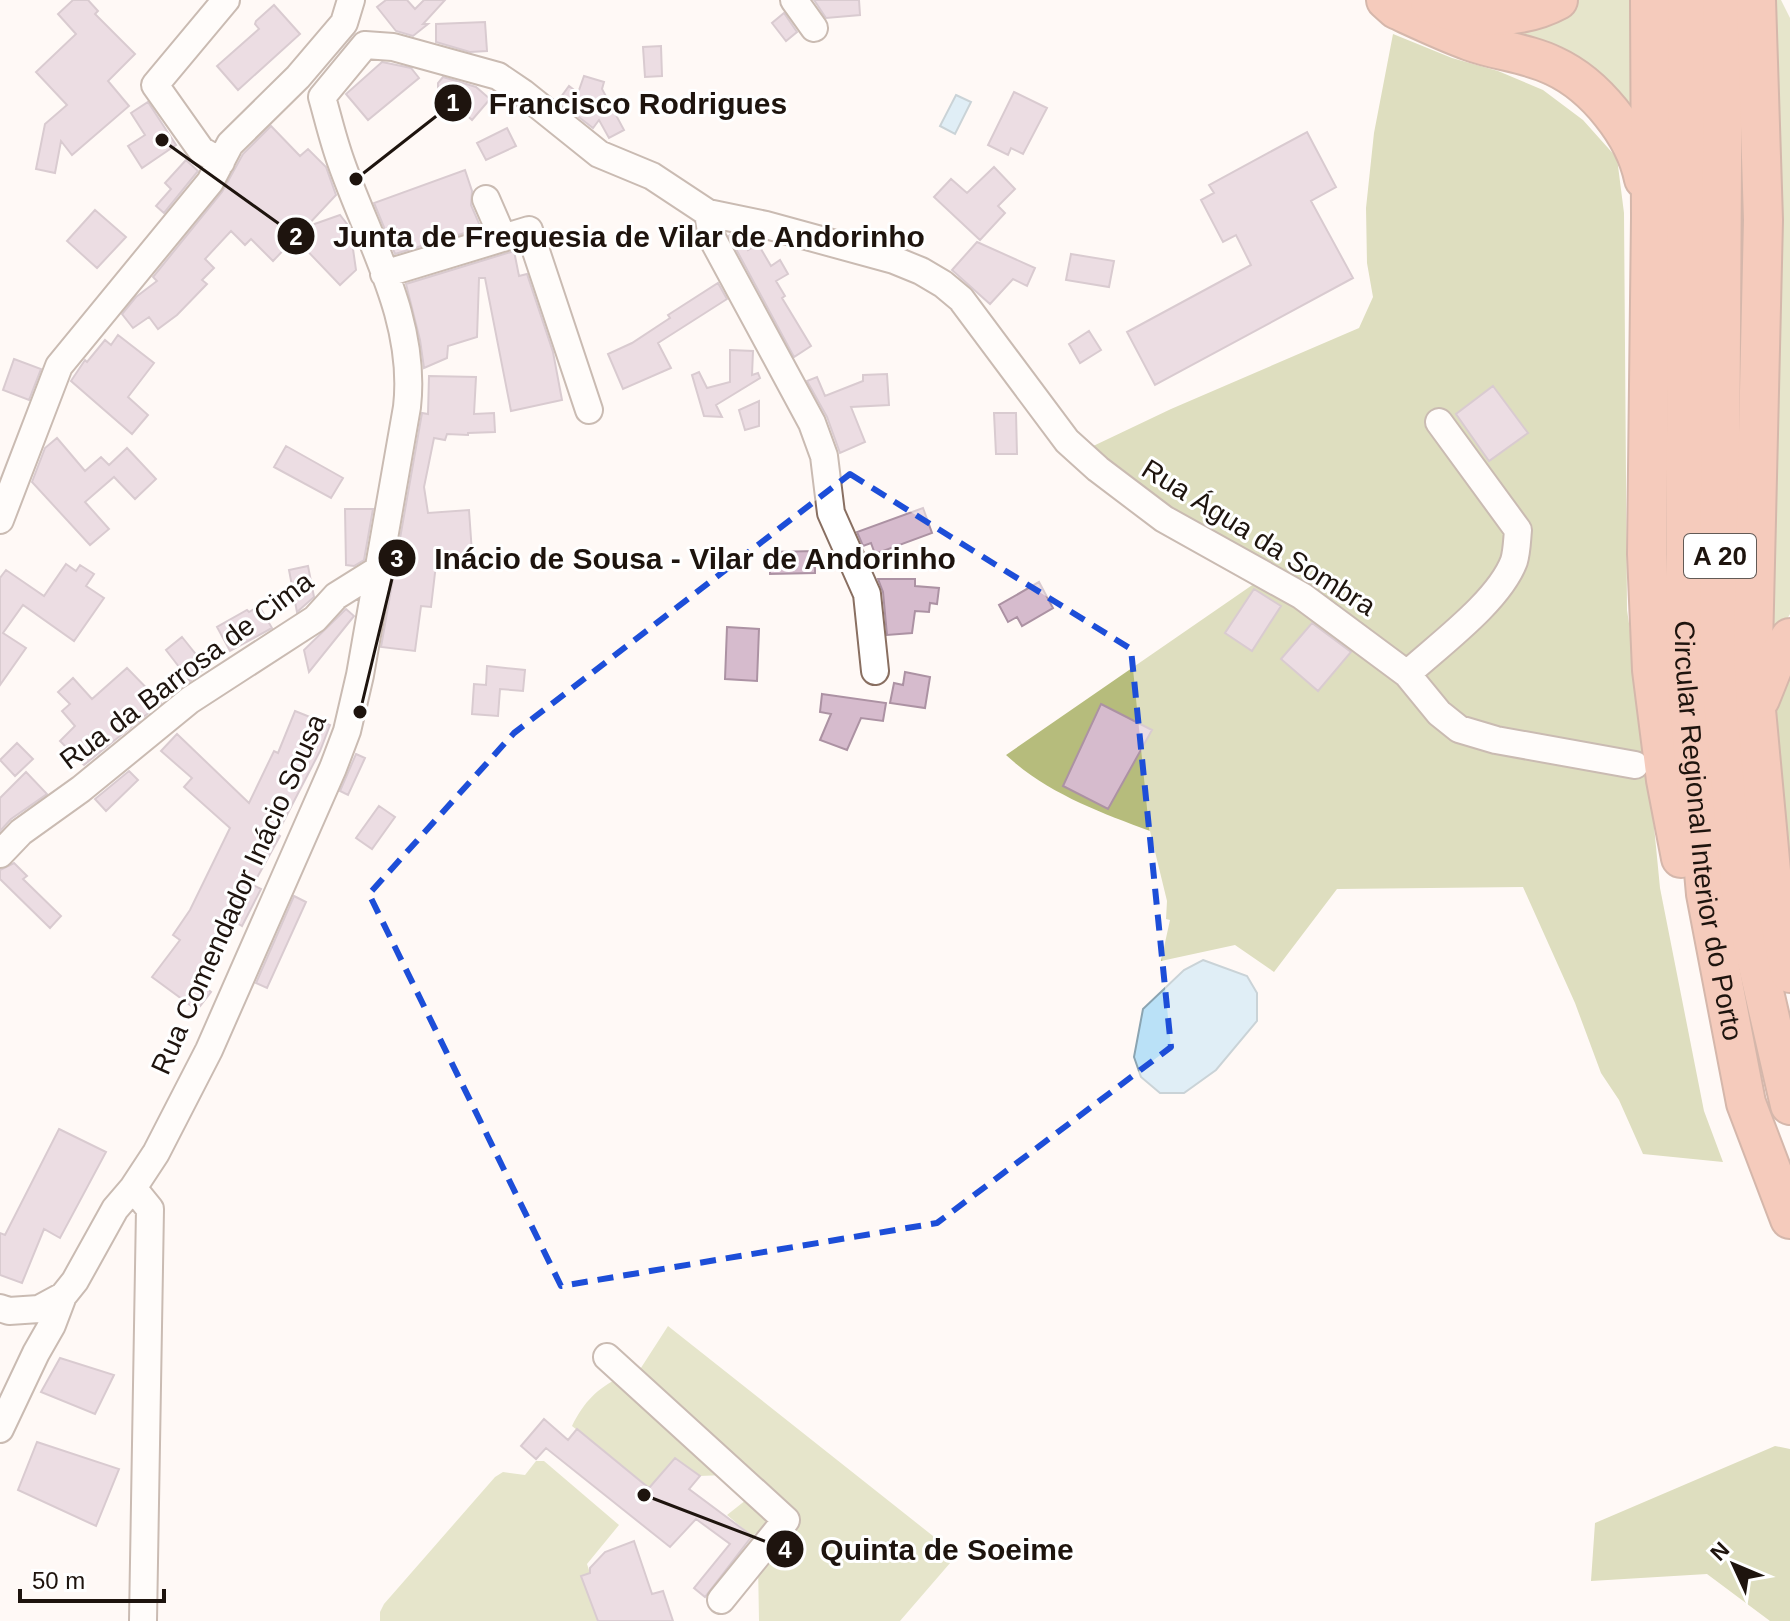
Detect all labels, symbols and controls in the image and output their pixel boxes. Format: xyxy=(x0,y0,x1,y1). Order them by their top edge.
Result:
callout: Francisco Rodrigues xyxy=(433,76,804,130)
text: Francisco Rodrigues xyxy=(489,87,787,120)
text: 1 xyxy=(446,89,460,116)
callout: Junta de Freguesia de Vilar de Andorinho xyxy=(276,209,941,263)
text: Junta de Freguesia de Vilar de Andorinho xyxy=(333,220,925,253)
text: 2 xyxy=(289,223,303,250)
street label: Rua Água da Sombra xyxy=(1136,453,1381,622)
callout: Inácio de Sousa - Vilar de Andorinho xyxy=(377,531,972,585)
road number: A 20 xyxy=(1684,534,1756,578)
text: Inácio de Sousa - Vilar de Andorinho xyxy=(434,542,956,575)
text: 3 xyxy=(390,545,404,572)
street label: Rua da Barrosa de Cima xyxy=(54,565,319,776)
street label: Circular Regional Interior do Porto xyxy=(1669,620,1749,1043)
street label: Rua Comendador Inácio Sousa xyxy=(145,709,332,1079)
callout: Quinta de Soeime xyxy=(765,1522,1090,1576)
north arrow xyxy=(1694,1525,1774,1605)
text: Quinta de Soeime xyxy=(820,1533,1074,1566)
text: 4 xyxy=(778,1536,792,1563)
text: N xyxy=(1705,1537,1734,1566)
scale bar xyxy=(20,1553,164,1603)
text: 50 m xyxy=(32,1567,85,1594)

